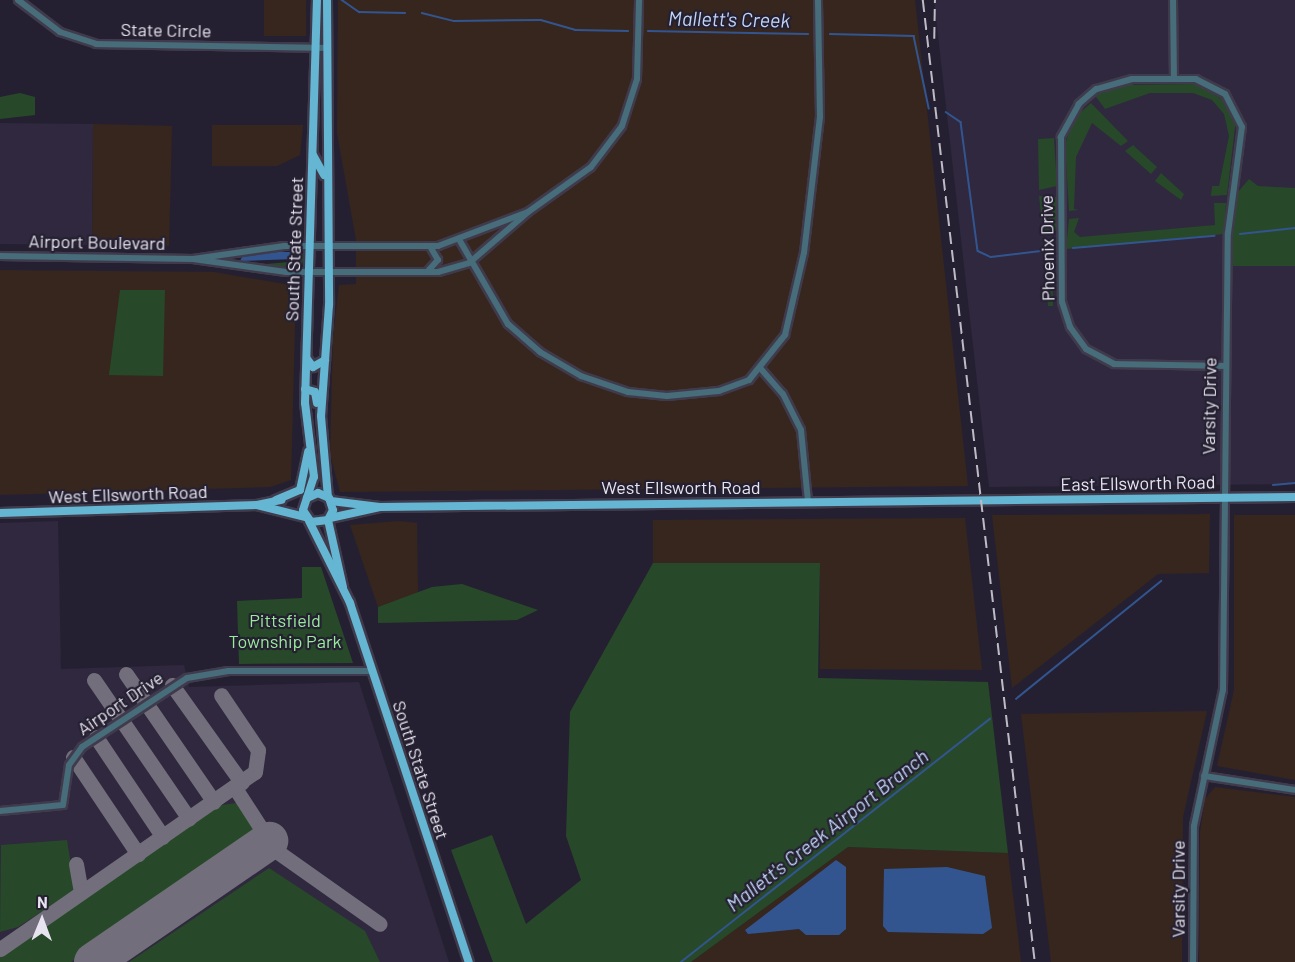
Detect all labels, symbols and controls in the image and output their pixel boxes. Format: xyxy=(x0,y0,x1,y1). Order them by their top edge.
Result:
water label: Mallett's Creek xyxy=(668,6,790,32)
street label: State Circle xyxy=(120,18,212,42)
street label: South State Street xyxy=(281,176,307,322)
street label: Phoenix Drive xyxy=(1035,195,1059,301)
street label: Airport Boulevard xyxy=(28,230,166,254)
street label: Varsity Drive xyxy=(1197,357,1221,455)
street label: East Ellsworth Road xyxy=(1060,471,1216,495)
street label: West Ellsworth Road xyxy=(601,476,761,498)
street label: West Ellsworth Road xyxy=(48,480,208,508)
park label: Pittsfield Township Park xyxy=(229,610,341,652)
street label: Airport Drive xyxy=(73,666,167,740)
street label: South State Street xyxy=(388,698,454,842)
water label: Mallett's Creek Airport Branch xyxy=(721,744,933,916)
street label: Varsity Drive xyxy=(1167,840,1189,938)
north arrow xyxy=(12,890,72,950)
text: N xyxy=(37,892,48,911)

